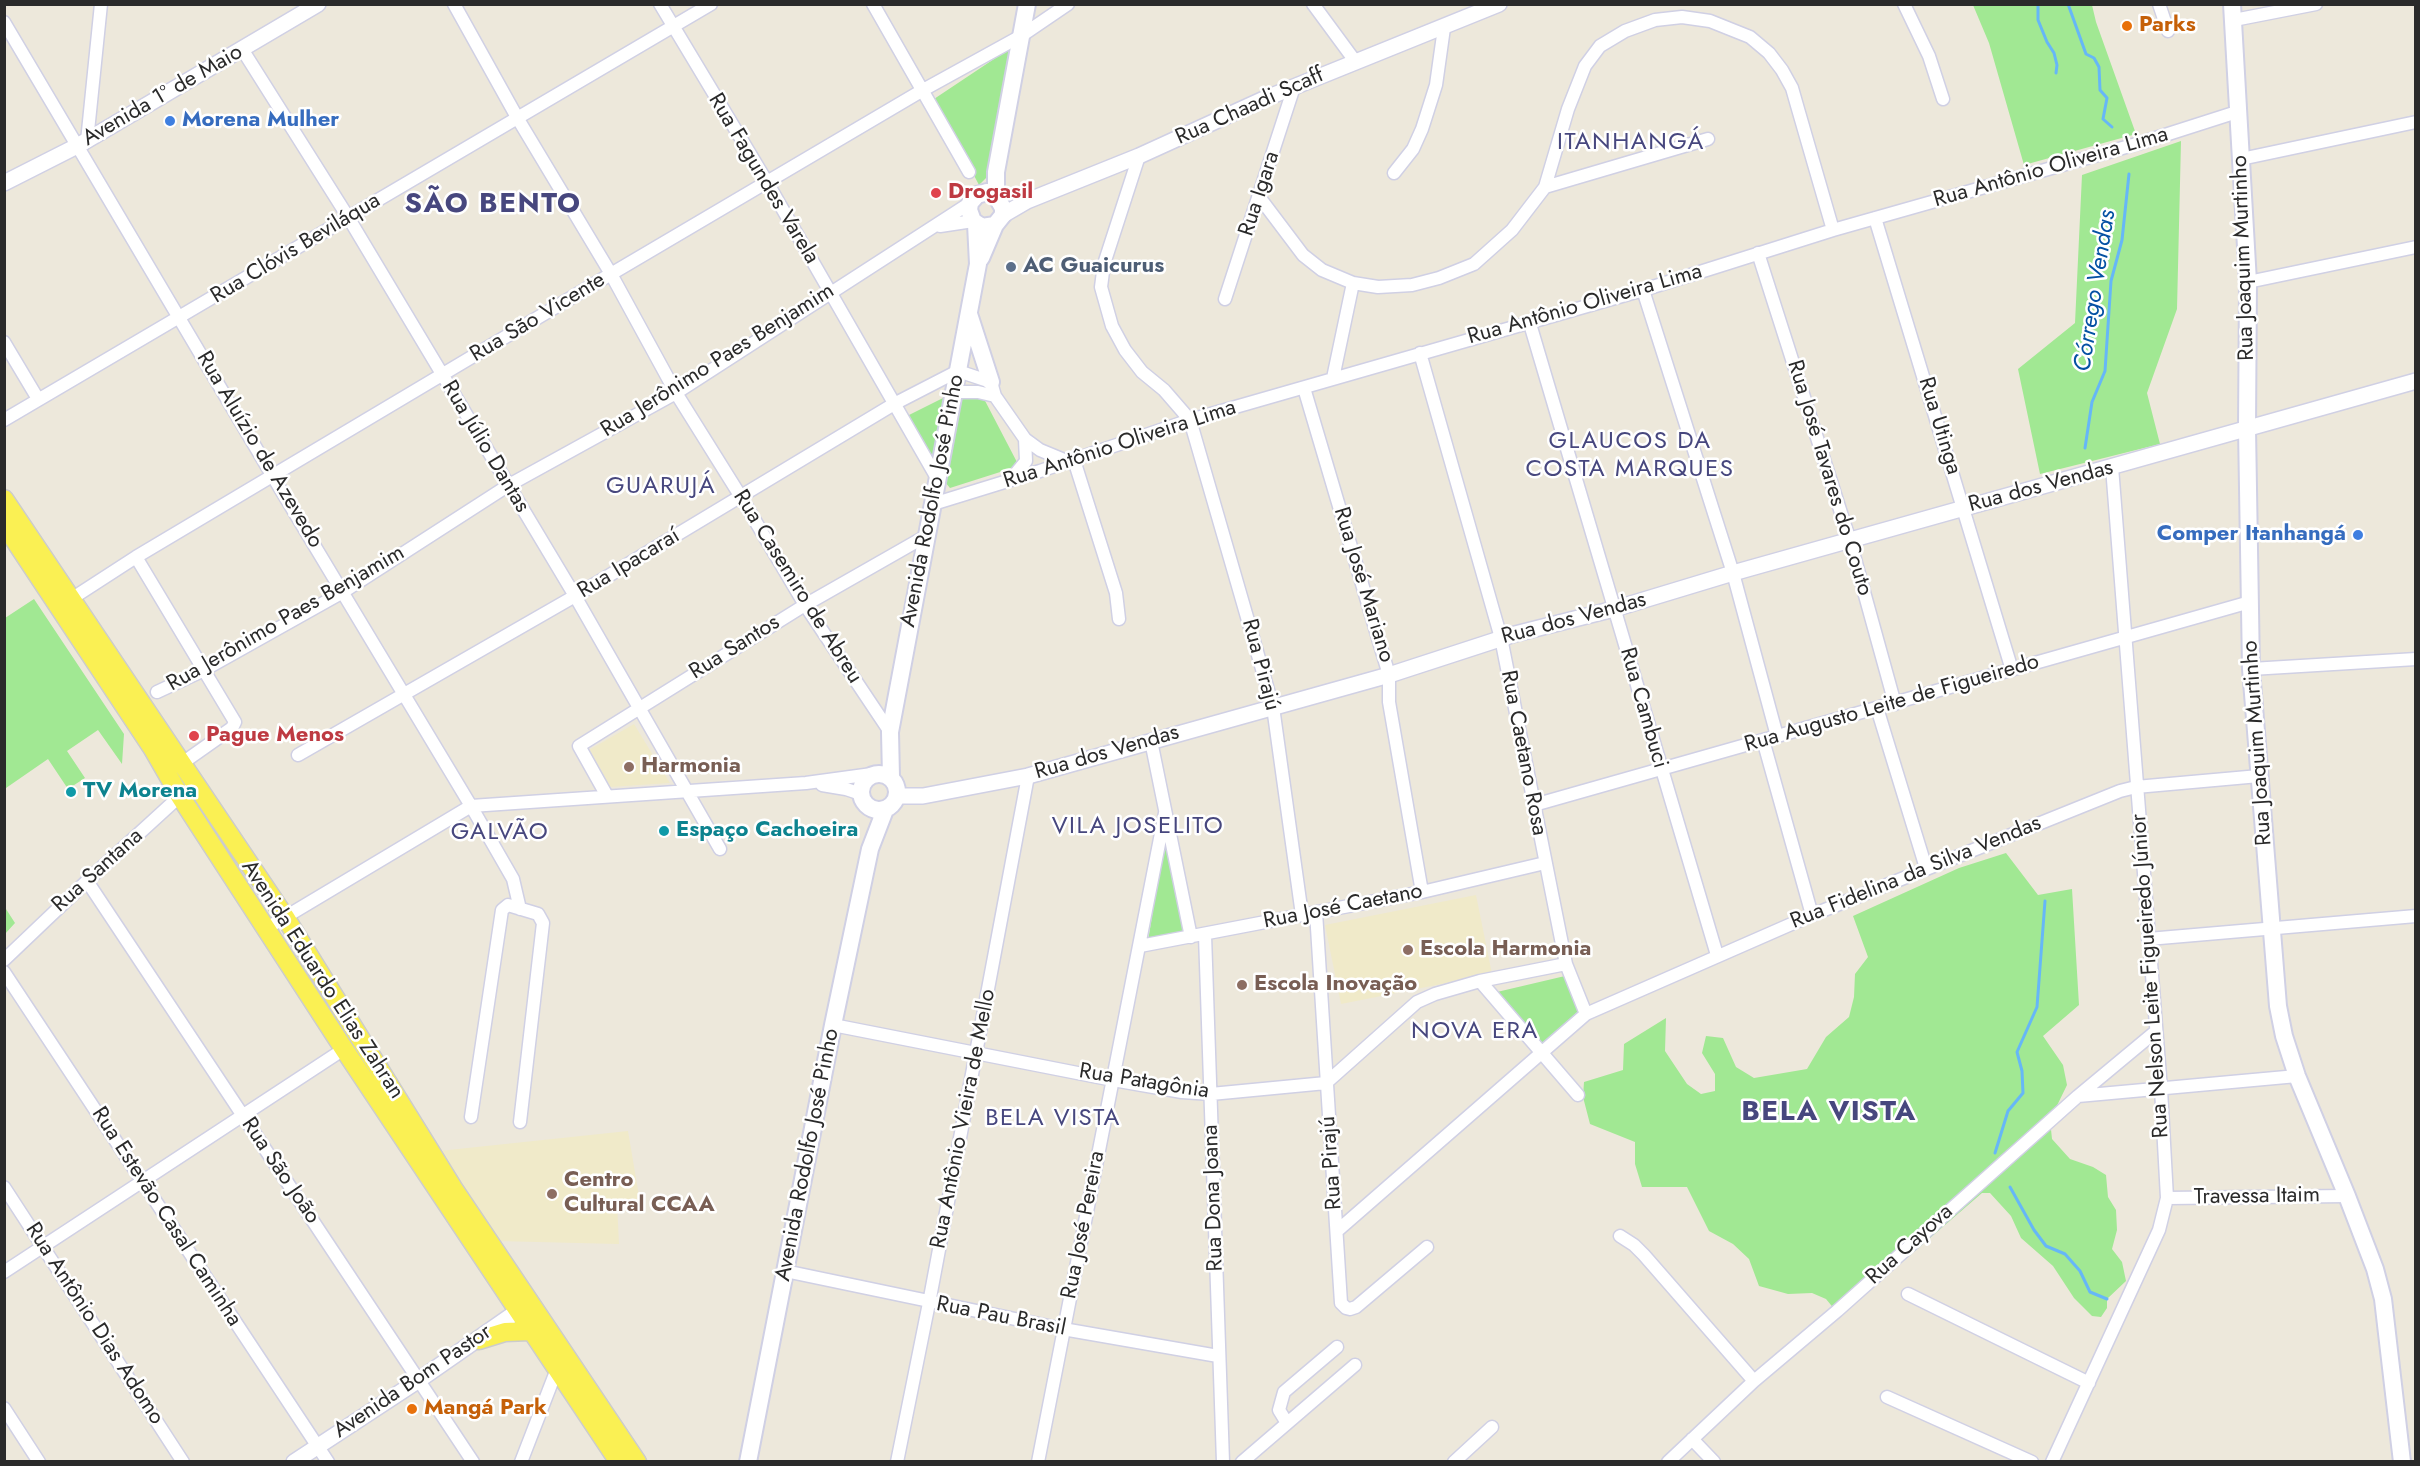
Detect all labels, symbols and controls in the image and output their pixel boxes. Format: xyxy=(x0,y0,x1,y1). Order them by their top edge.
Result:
place label: Parks xyxy=(2139,13,2196,39)
marker: Parks xyxy=(2120,19,2134,33)
street label: Avenida 1º de Maio xyxy=(78,39,248,153)
street label: Rua Chaadi Scaff xyxy=(1172,63,1328,151)
street label: Rua Fagundes Varela xyxy=(702,89,824,269)
place label: Morena Mulher xyxy=(182,108,339,134)
marker: Morena Mulher xyxy=(163,114,177,128)
street label: Rua Antônio Oliveira Lima xyxy=(1931,122,2171,214)
district label: ITANHANGÁ xyxy=(1557,129,1705,157)
street label: Rua Igara xyxy=(1234,148,1286,240)
street label: Rua Joaquim Murtinho xyxy=(2227,155,2261,361)
place label: Drogasil xyxy=(948,180,1033,206)
marker: Drogasil xyxy=(929,186,943,200)
street label: Rua Clóvis Beviláqua xyxy=(207,188,385,310)
district label: SÃO BENTO xyxy=(404,188,582,222)
water label: Córrego Vendas xyxy=(2069,208,2123,374)
place label: AC Guaicurus xyxy=(1023,254,1164,280)
street label: Rua Antônio Oliveira Lima xyxy=(1465,259,1705,351)
marker: AC Guaicurus xyxy=(1004,260,1018,274)
street label: Rua São Vicente xyxy=(466,267,610,369)
street label: Rua Jerônimo Paes Benjamim xyxy=(597,278,839,444)
street label: Rua Aluízio de Azevedo xyxy=(190,347,328,553)
street label: Rua José Tavares do Couto xyxy=(1781,357,1877,599)
street label: Avenida Rodolfo José Pinho xyxy=(896,372,970,630)
street label: Rua Utinga xyxy=(1912,374,1966,478)
street label: Rua Júlio Dantas xyxy=(435,376,535,518)
street label: Rua Antônio Oliveira Lima xyxy=(1000,395,1240,495)
district label: GLAUCOS DA COSTA MARQUES xyxy=(1526,428,1734,484)
street label: Rua dos Vendas xyxy=(1966,455,2116,519)
district label: GUARUJÁ xyxy=(606,473,716,501)
street label: Rua Casemiro de Abreu xyxy=(727,485,867,689)
street label: Rua José Mariano xyxy=(1327,504,1399,666)
place label: Comper Itanhangá xyxy=(2157,522,2346,548)
street label: Rua Ipacaraí xyxy=(573,523,685,605)
marker: Comper Itanhangá xyxy=(2351,528,2365,542)
street label: Rua Jerônimo Paes Benjamim xyxy=(162,540,410,698)
street label: Rua dos Vendas xyxy=(1499,587,1649,651)
street label: Rua Santos xyxy=(685,610,785,686)
street label: Rua Pirajú xyxy=(1235,616,1285,714)
street label: Rua Joaquim Murtinho xyxy=(2238,640,2278,846)
street label: Rua Cambuci xyxy=(1613,645,1673,771)
street label: Rua Augusto Leite de Figueiredo xyxy=(1742,649,2042,759)
street label: Rua Caetano Rosa xyxy=(1494,668,1552,838)
street label: Rua dos Vendas xyxy=(1032,720,1182,786)
place label: Pague Menos xyxy=(206,723,344,749)
marker: Pague Menos xyxy=(187,729,201,743)
place label: Harmonia xyxy=(641,754,741,780)
marker: Harmonia xyxy=(622,760,636,774)
place label: TV Morena xyxy=(83,779,197,805)
marker: TV Morena xyxy=(64,785,78,799)
street label: Rua Fidelina da Silva Vendas xyxy=(1787,811,2045,935)
district label: VILA JOSELITO xyxy=(1052,813,1224,841)
street label: Rua Nelson Leite Figueiredo Júnior xyxy=(2127,813,2175,1139)
place label: Espaço Cachoeira xyxy=(676,818,858,844)
district label: GALVÃO xyxy=(451,819,549,847)
street label: Rua Santana xyxy=(47,823,149,919)
marker: Espaço Cachoeira xyxy=(657,824,671,838)
street label: Avenida Eduardo Elias Zahran xyxy=(235,856,409,1104)
street label: Rua José Caetano xyxy=(1261,879,1425,935)
place label: Escola Harmonia xyxy=(1420,937,1591,963)
marker: Escola Harmonia xyxy=(1401,943,1415,957)
place label: Escola Inovação xyxy=(1254,972,1417,998)
marker: Escola Inovação xyxy=(1235,978,1249,992)
street label: Rua Antônio Vieira de Mello xyxy=(926,987,1002,1251)
district label: NOVA ERA xyxy=(1411,1018,1539,1046)
street label: Avenida Rodolfo José Pinho xyxy=(771,1026,845,1284)
street label: Rua Patagônia xyxy=(1077,1059,1211,1105)
district label: BELA VISTA xyxy=(1741,1096,1917,1130)
street label: Rua Estevão Casal Caminha xyxy=(85,1102,247,1332)
district label: BELA VISTA xyxy=(985,1105,1121,1133)
street label: Rua São João xyxy=(235,1113,325,1229)
street label: Rua Pirajú xyxy=(1316,1115,1348,1211)
street label: Rua Dona Joana xyxy=(1198,1124,1230,1272)
street label: Rua José Pereira xyxy=(1057,1149,1111,1301)
place label: Centro Cultural CCAA xyxy=(564,1168,715,1220)
street label: Travessa Itaim xyxy=(2194,1183,2320,1211)
marker: Centro Cultural CCAA xyxy=(545,1187,559,1201)
street label: Rua Cayova xyxy=(1861,1199,1959,1291)
street label: Rua Antônio Dias Adomo xyxy=(19,1218,169,1430)
street label: Rua Pau Brasil xyxy=(934,1292,1068,1342)
street label: Avenida Bom Pastor xyxy=(329,1319,497,1445)
place label: Mangá Park xyxy=(424,1396,547,1422)
marker: Mangá Park xyxy=(405,1402,419,1416)

